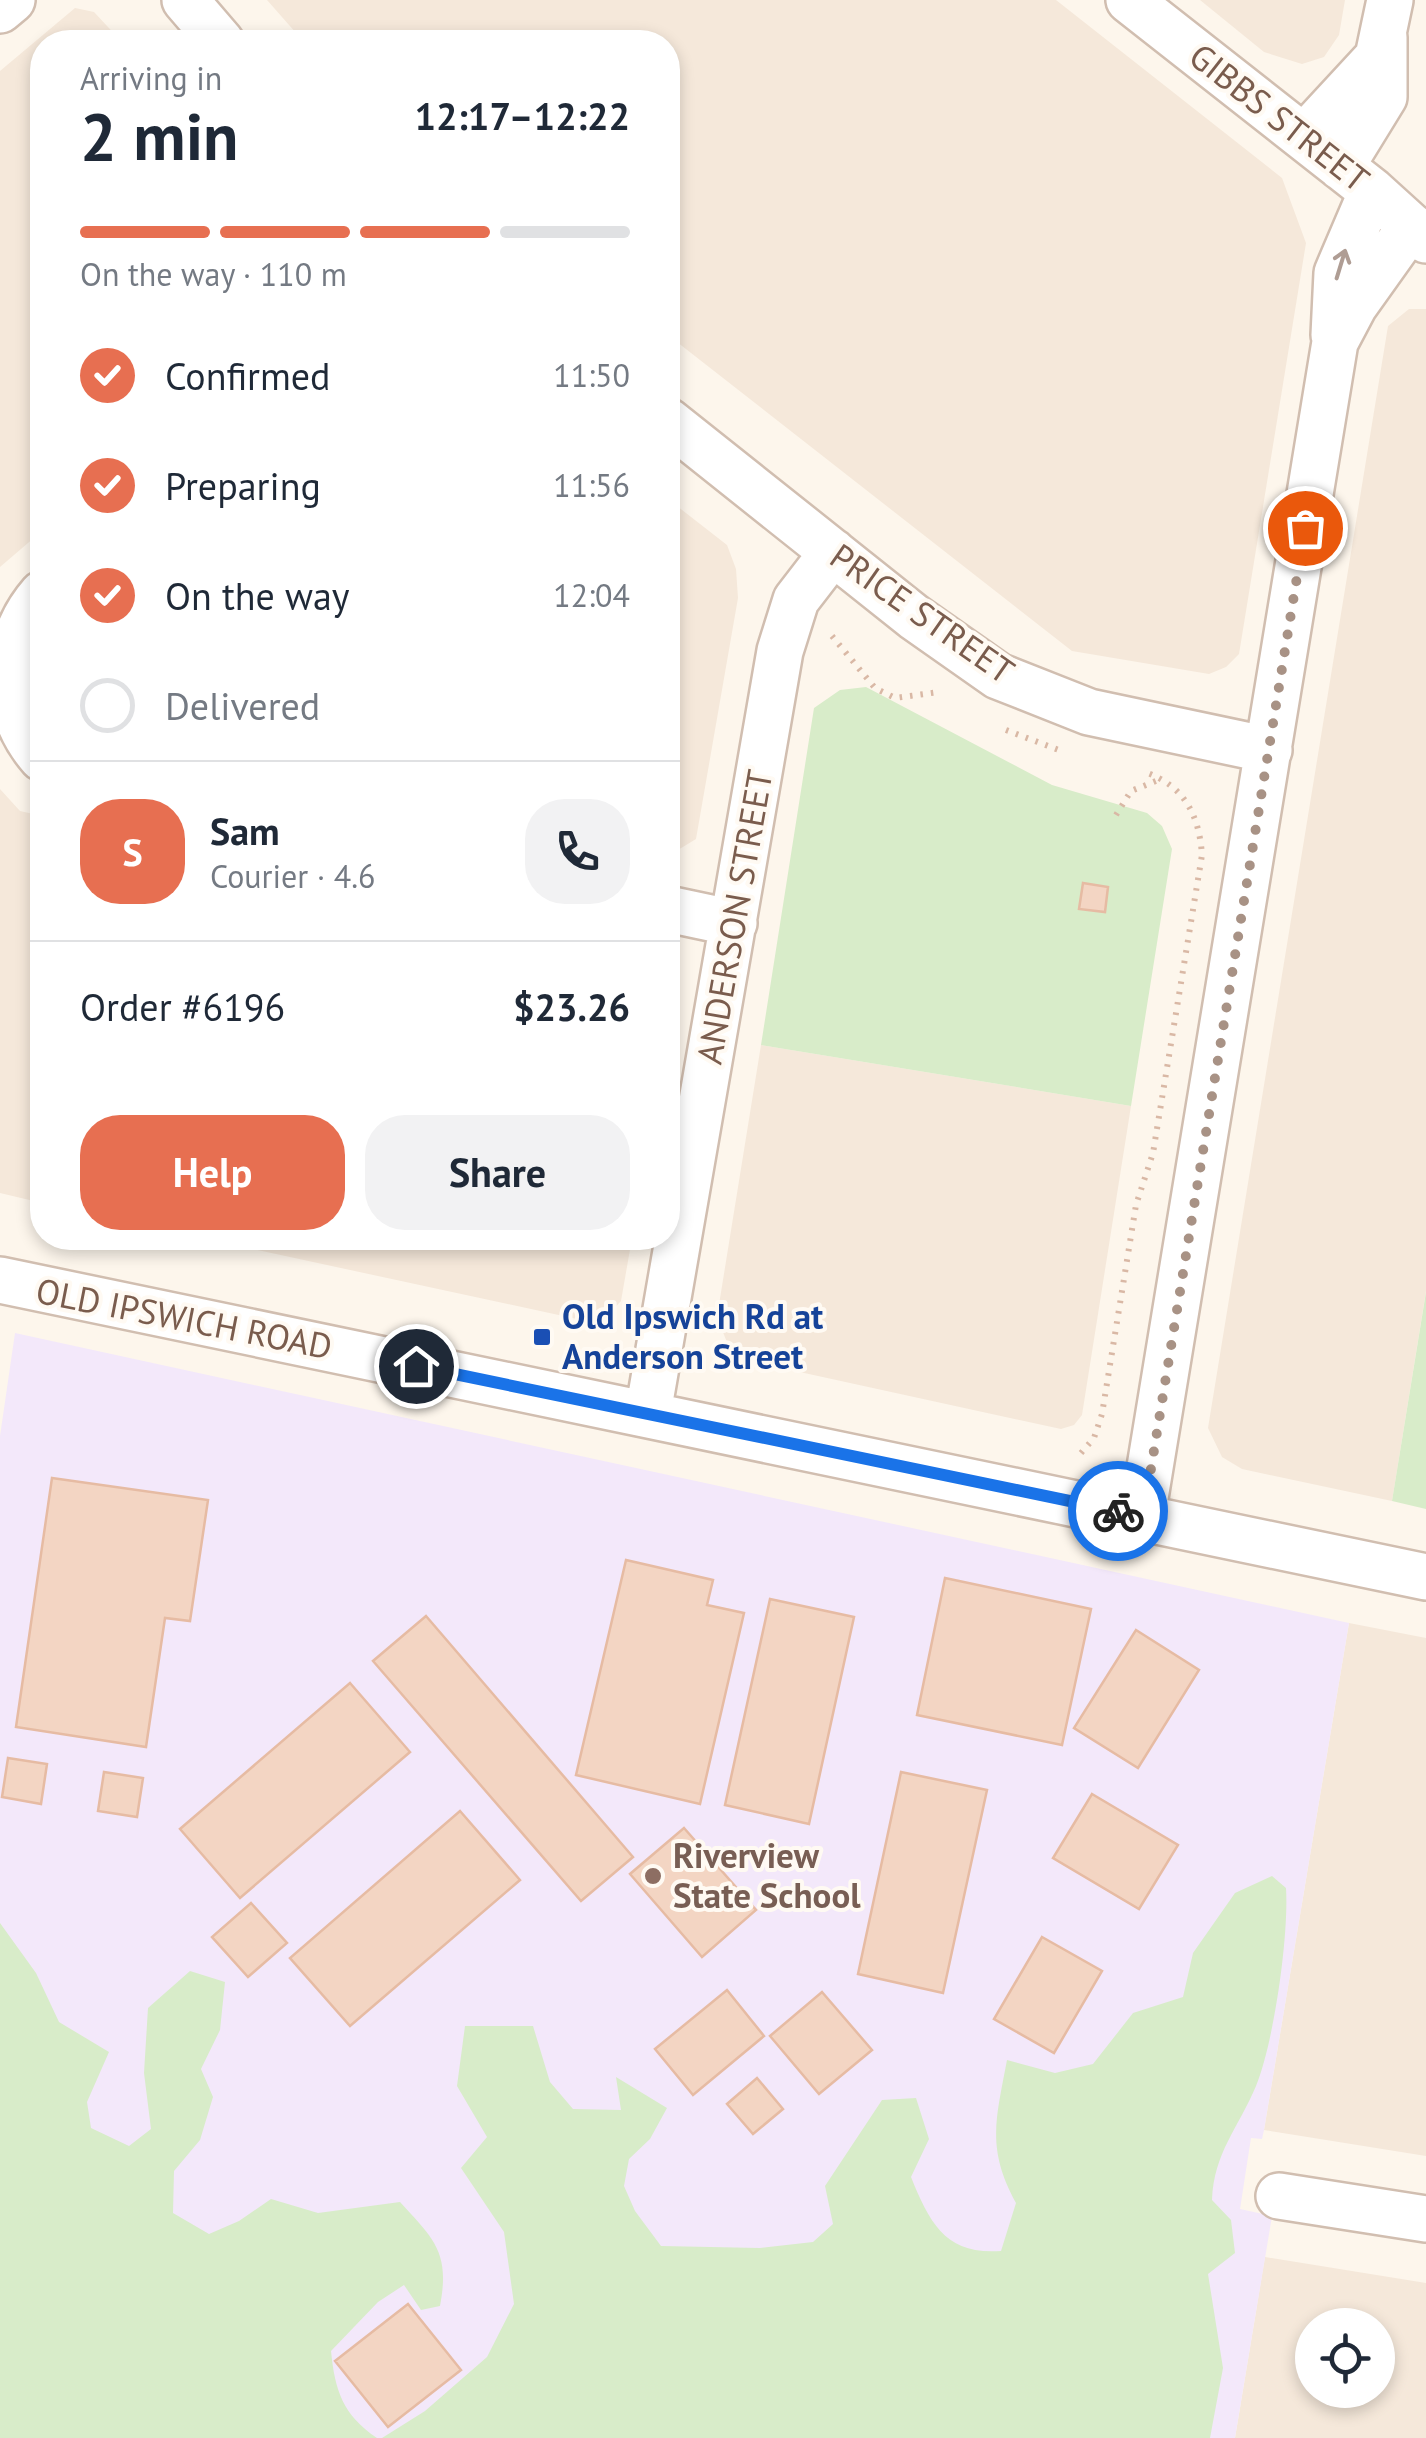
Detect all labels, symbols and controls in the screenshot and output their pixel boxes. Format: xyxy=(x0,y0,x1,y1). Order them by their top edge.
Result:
street label: GIBBS STREET xyxy=(1180,33,1379,202)
text: Arriving in xyxy=(80,57,222,99)
text: 12:17–12:22 xyxy=(415,91,630,140)
text: 2 min xyxy=(80,94,239,178)
one-way arrow xyxy=(1333,249,1351,280)
text: On the way · 110 m xyxy=(80,253,347,295)
icon: check xyxy=(80,348,135,403)
text: Confirmed xyxy=(165,351,331,400)
text: 11:50 xyxy=(553,354,630,396)
icon: check xyxy=(80,458,135,513)
text: Preparing xyxy=(165,461,321,510)
text: 11:56 xyxy=(553,464,630,506)
pin xyxy=(1263,486,1348,571)
icon: bag xyxy=(1278,501,1333,556)
street label: PRICE STREET xyxy=(822,533,1024,694)
icon: check xyxy=(80,568,135,623)
text: On the way xyxy=(165,571,350,620)
text: 12:04 xyxy=(553,574,630,616)
text: Delivered xyxy=(165,681,320,730)
street label: ANDERSON STREET xyxy=(686,766,783,1067)
button: phone xyxy=(525,799,630,904)
text: Sam xyxy=(210,806,280,855)
text: S xyxy=(122,827,143,876)
text: Courier · 4.6 xyxy=(210,855,376,897)
text: Order #6196 xyxy=(80,982,285,1031)
text: $23.26 xyxy=(513,982,630,1031)
button: Help xyxy=(80,1115,345,1230)
button: Share xyxy=(365,1115,630,1230)
street label: OLD IPSWICH ROAD xyxy=(32,1267,336,1369)
place label: Old Ipswich Rd at Anderson Street xyxy=(562,1293,824,1379)
pin xyxy=(374,1324,459,1409)
marker: Old Ipswich Rd at Anderson Street xyxy=(531,1326,553,1348)
icon: home xyxy=(389,1339,444,1394)
courier xyxy=(1068,1461,1168,1561)
icon: bike xyxy=(1091,1484,1146,1539)
place label: Riverview State School xyxy=(673,1832,861,1918)
marker: Riverview State School xyxy=(642,1865,664,1887)
map controls xyxy=(1295,2308,1395,2408)
button: locate xyxy=(1295,2308,1395,2408)

